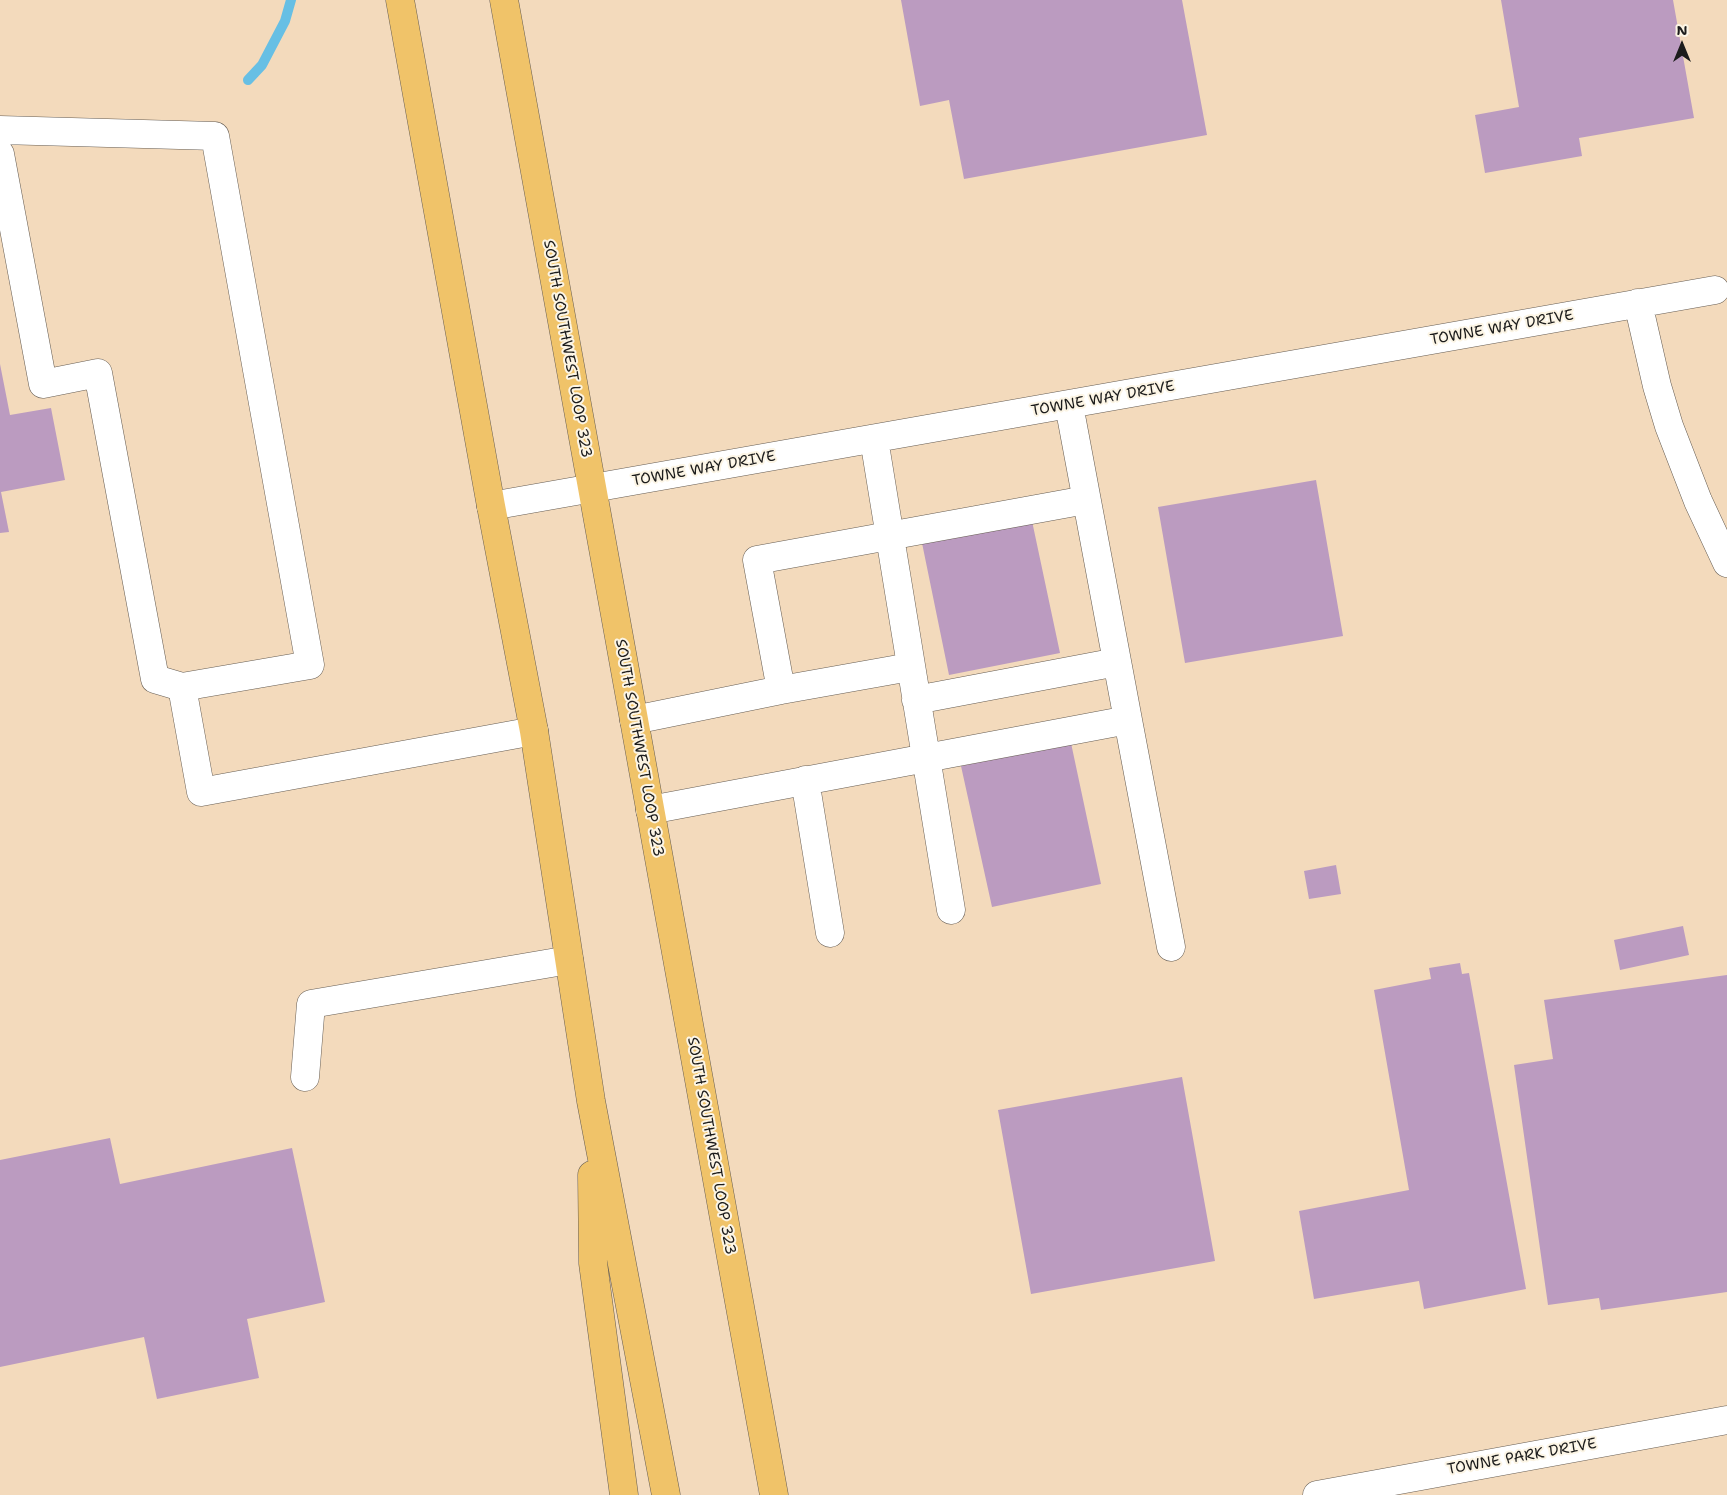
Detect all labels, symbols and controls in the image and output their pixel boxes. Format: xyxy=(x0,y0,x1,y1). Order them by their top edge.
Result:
north arrow xyxy=(1657,20,1707,70)
text: N xyxy=(1676,21,1688,39)
street label: SOUTH SOUTHWEST LOOP 323 xyxy=(539,239,595,459)
street label: TOWNE WAY DRIVE xyxy=(1429,307,1575,349)
street label: TOWNE WAY DRIVE xyxy=(1030,378,1176,420)
street label: TOWNE WAY DRIVE xyxy=(631,448,777,490)
street label: SOUTH SOUTHWEST LOOP 323 xyxy=(611,638,667,858)
street label: SOUTH SOUTHWEST LOOP 323 xyxy=(683,1036,739,1256)
street label: TOWNE PARK DRIVE xyxy=(1446,1435,1598,1479)

